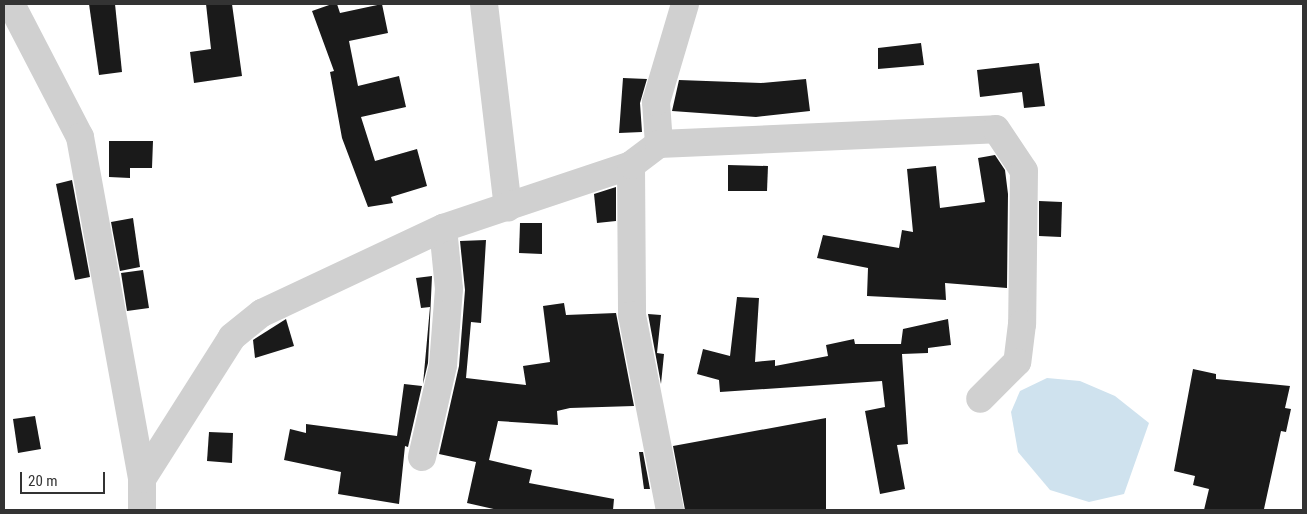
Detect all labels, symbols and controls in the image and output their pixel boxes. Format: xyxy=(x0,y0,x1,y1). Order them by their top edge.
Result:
scale bar xyxy=(22,462,108,494)
text: 20 m xyxy=(28,472,58,490)

